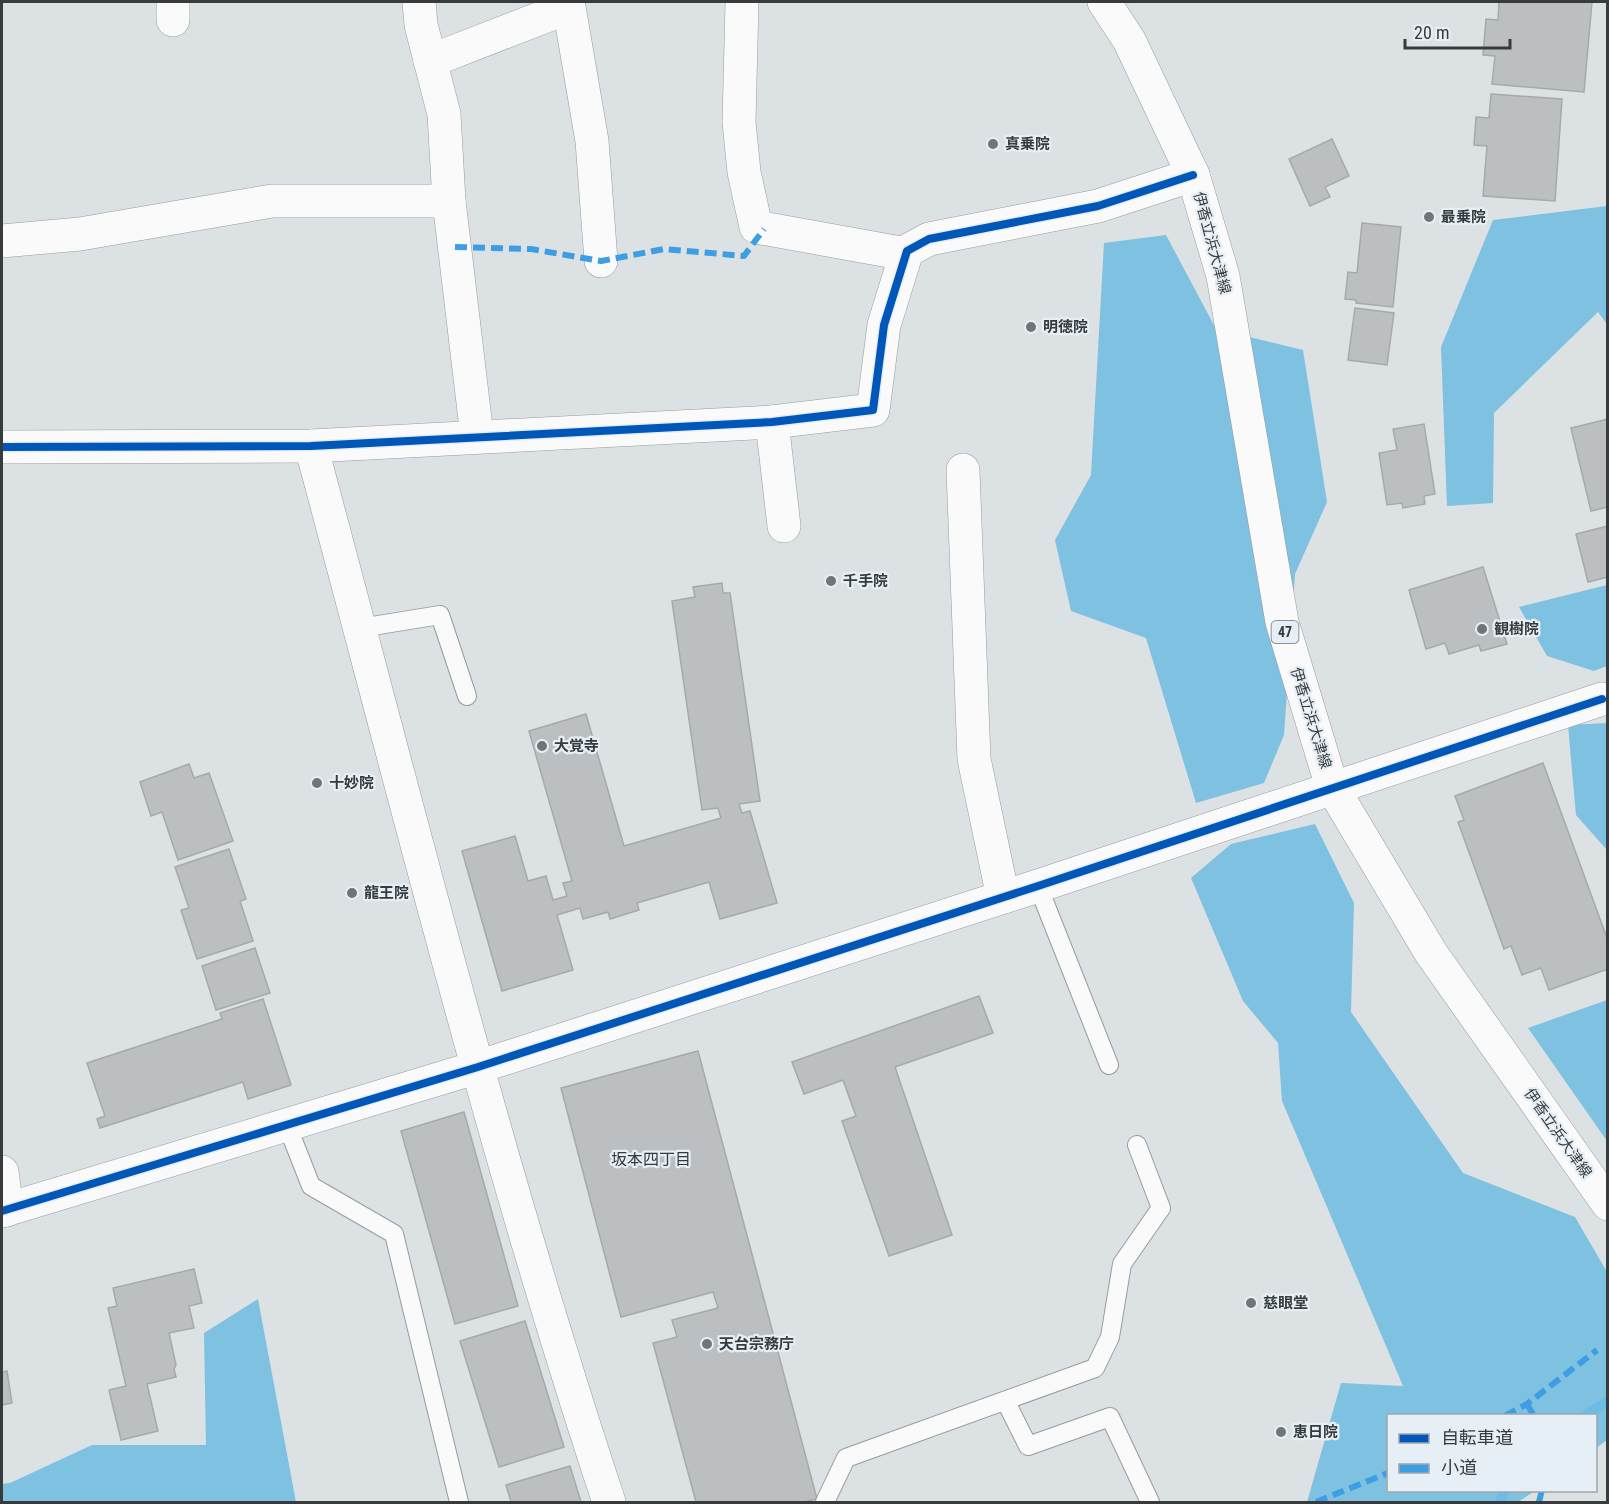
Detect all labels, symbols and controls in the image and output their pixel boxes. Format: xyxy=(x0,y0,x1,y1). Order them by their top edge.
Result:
scale bar xyxy=(1405,12,1510,50)
text: 20 m xyxy=(1414,22,1449,43)
place label: 真乗院 xyxy=(1005,135,1050,153)
marker: 真乗院 xyxy=(986,137,1000,151)
street label: 伊香立浜大津線 xyxy=(1190,190,1234,296)
place label: 最乗院 xyxy=(1441,208,1486,226)
marker: 最乗院 xyxy=(1422,210,1436,224)
place label: 明徳院 xyxy=(1043,318,1088,336)
marker: 明徳院 xyxy=(1024,320,1038,334)
place label: 千手院 xyxy=(843,572,888,590)
marker: 千手院 xyxy=(824,574,838,588)
place label: 観樹院 xyxy=(1494,620,1539,638)
road number: 47 xyxy=(1272,621,1298,643)
marker: 観樹院 xyxy=(1475,622,1489,636)
street label: 伊香立浜大津線 xyxy=(1287,665,1335,771)
place label: 大覚寺 xyxy=(554,737,599,755)
marker: 大覚寺 xyxy=(535,739,549,753)
place label: 十妙院 xyxy=(329,774,374,792)
marker: 十妙院 xyxy=(310,776,324,790)
place label: 龍王院 xyxy=(364,884,409,902)
marker: 龍王院 xyxy=(345,886,359,900)
street label: 伊香立浜大津線 xyxy=(1521,1085,1595,1181)
district label: 坂本四丁目 xyxy=(611,1150,691,1169)
place label: 慈眼堂 xyxy=(1263,1294,1308,1312)
marker: 慈眼堂 xyxy=(1244,1296,1258,1310)
place label: 天台宗務庁 xyxy=(719,1335,794,1353)
marker: 天台宗務庁 xyxy=(700,1337,714,1351)
legend xyxy=(1387,1414,1597,1492)
place label: 恵日院 xyxy=(1293,1423,1338,1441)
marker: 恵日院 xyxy=(1274,1425,1288,1439)
text: 自転車道 xyxy=(1441,1427,1513,1448)
text: 小道 xyxy=(1441,1457,1477,1478)

